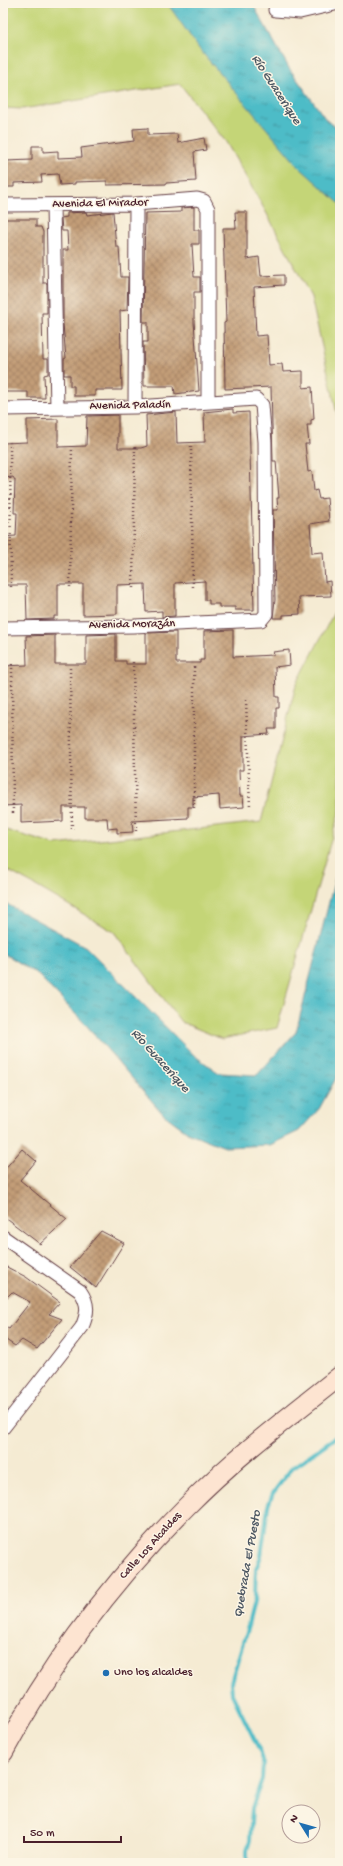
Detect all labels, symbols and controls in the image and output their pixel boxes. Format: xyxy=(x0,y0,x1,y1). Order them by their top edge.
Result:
water label: Río Guacerique xyxy=(248,52,305,129)
street label: Avenida El Mirador xyxy=(52,196,150,212)
street label: Avenida Paladín xyxy=(89,398,171,414)
street label: Avenida Morazán xyxy=(89,617,176,633)
water label: Río Guacerique xyxy=(128,1026,193,1097)
water label: Quebrada El Puesto xyxy=(231,1508,265,1619)
street label: Calle Los Alcaldes xyxy=(117,1509,185,1583)
place label: Uno los alcaldes xyxy=(114,1666,193,1680)
marker: Uno los alcaldes xyxy=(101,1668,111,1678)
north arrow xyxy=(281,1804,321,1844)
text: N xyxy=(288,1813,302,1826)
scale bar xyxy=(24,1818,121,1844)
text: 50 m xyxy=(30,1827,55,1841)

